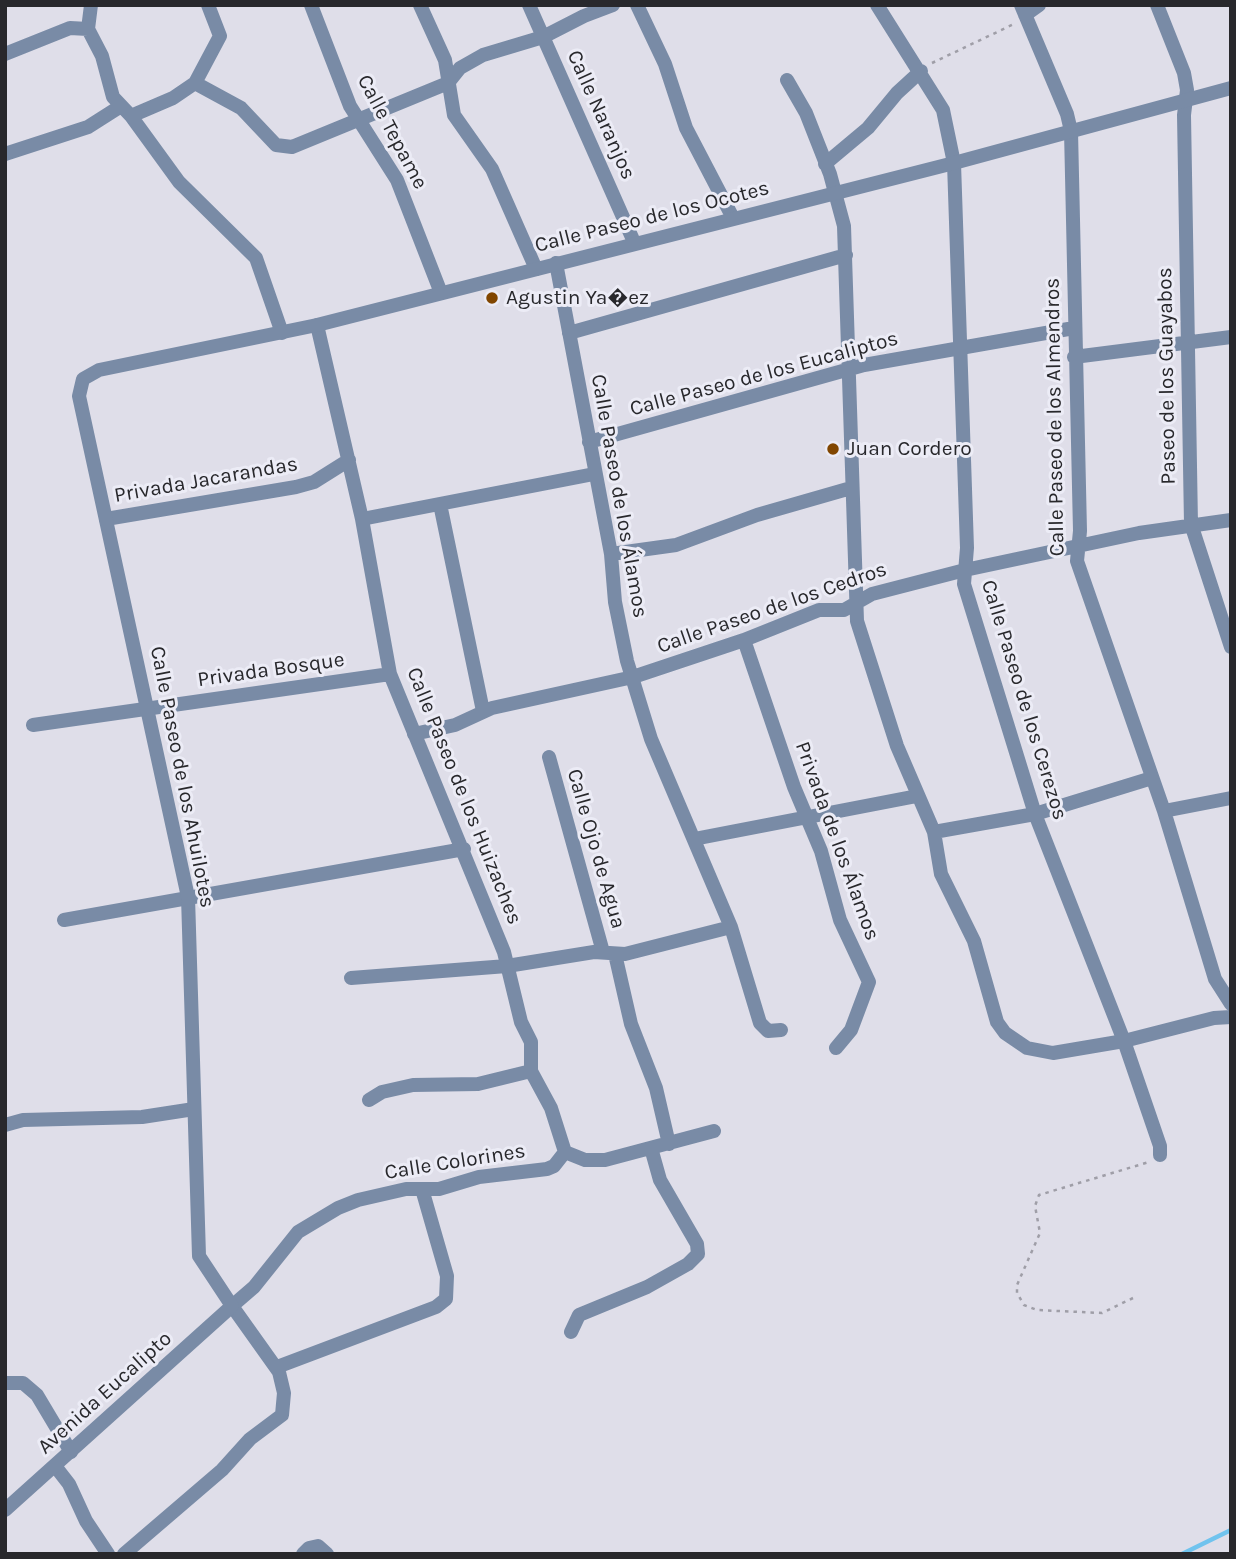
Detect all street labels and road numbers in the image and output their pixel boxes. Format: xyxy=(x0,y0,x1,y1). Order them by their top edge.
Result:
street label: Calle Naranjos xyxy=(561,46,641,184)
street label: Calle Tepame xyxy=(351,70,433,194)
street label: Calle Paseo de los Ocotes xyxy=(532,176,772,258)
street label: Paseo de los Guayabos xyxy=(1153,267,1181,485)
street label: Calle Paseo de los Almendros xyxy=(1040,277,1070,557)
street label: Calle Paseo de los Eucaliptos xyxy=(627,326,901,422)
street label: Calle Paseo de los Álamos xyxy=(585,372,653,620)
street label: Privada Jacarandas xyxy=(112,451,300,509)
street label: Calle Paseo de los Cedros xyxy=(654,557,890,659)
street label: Calle Paseo de los Cerezos xyxy=(975,577,1073,823)
street label: Calle Paseo de los Ahuilotes xyxy=(144,644,220,910)
street label: Privada Bosque xyxy=(196,647,346,693)
street label: Calle Paseo de los Huizaches xyxy=(401,664,527,928)
street label: Privada de los Álamos xyxy=(789,738,885,944)
street label: Calle Ojo de Agua xyxy=(561,766,631,932)
street label: Calle Colorines xyxy=(383,1138,527,1186)
street label: Avenida Eucalipto xyxy=(33,1326,177,1460)

